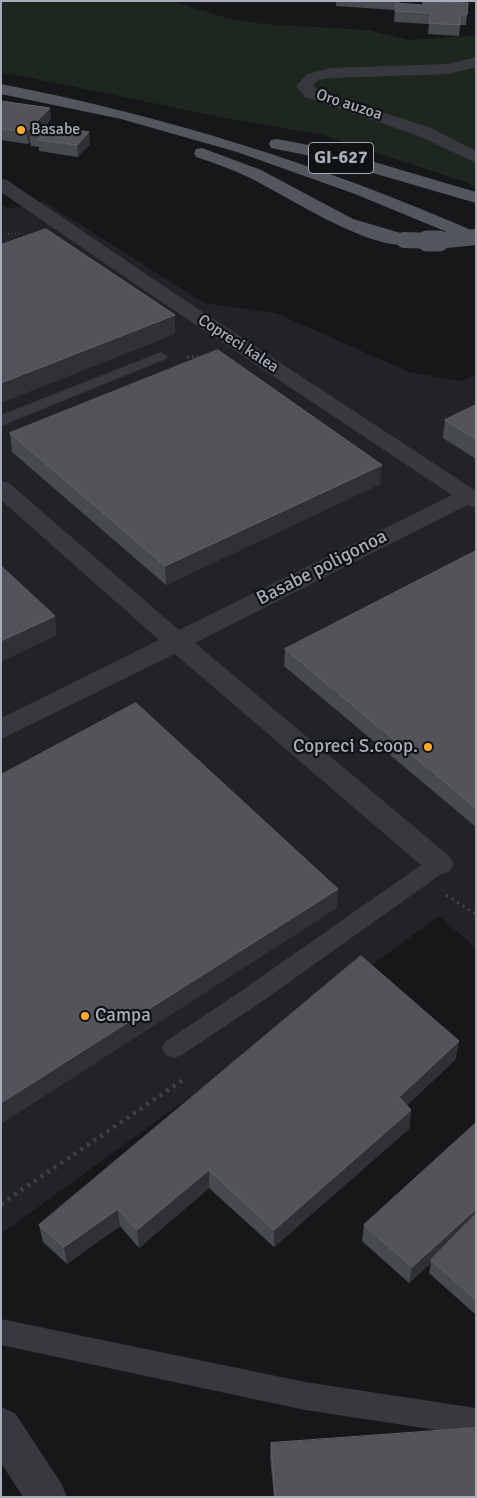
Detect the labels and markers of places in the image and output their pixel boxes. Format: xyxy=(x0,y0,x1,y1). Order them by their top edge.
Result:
place label: Basabe xyxy=(31,120,80,140)
marker: Basabe xyxy=(15,124,27,136)
place label: Copreci S.coop. xyxy=(293,736,418,758)
marker: Copreci S.coop. xyxy=(422,741,434,753)
place label: Campa xyxy=(95,1005,151,1027)
marker: Campa xyxy=(79,1010,91,1022)

